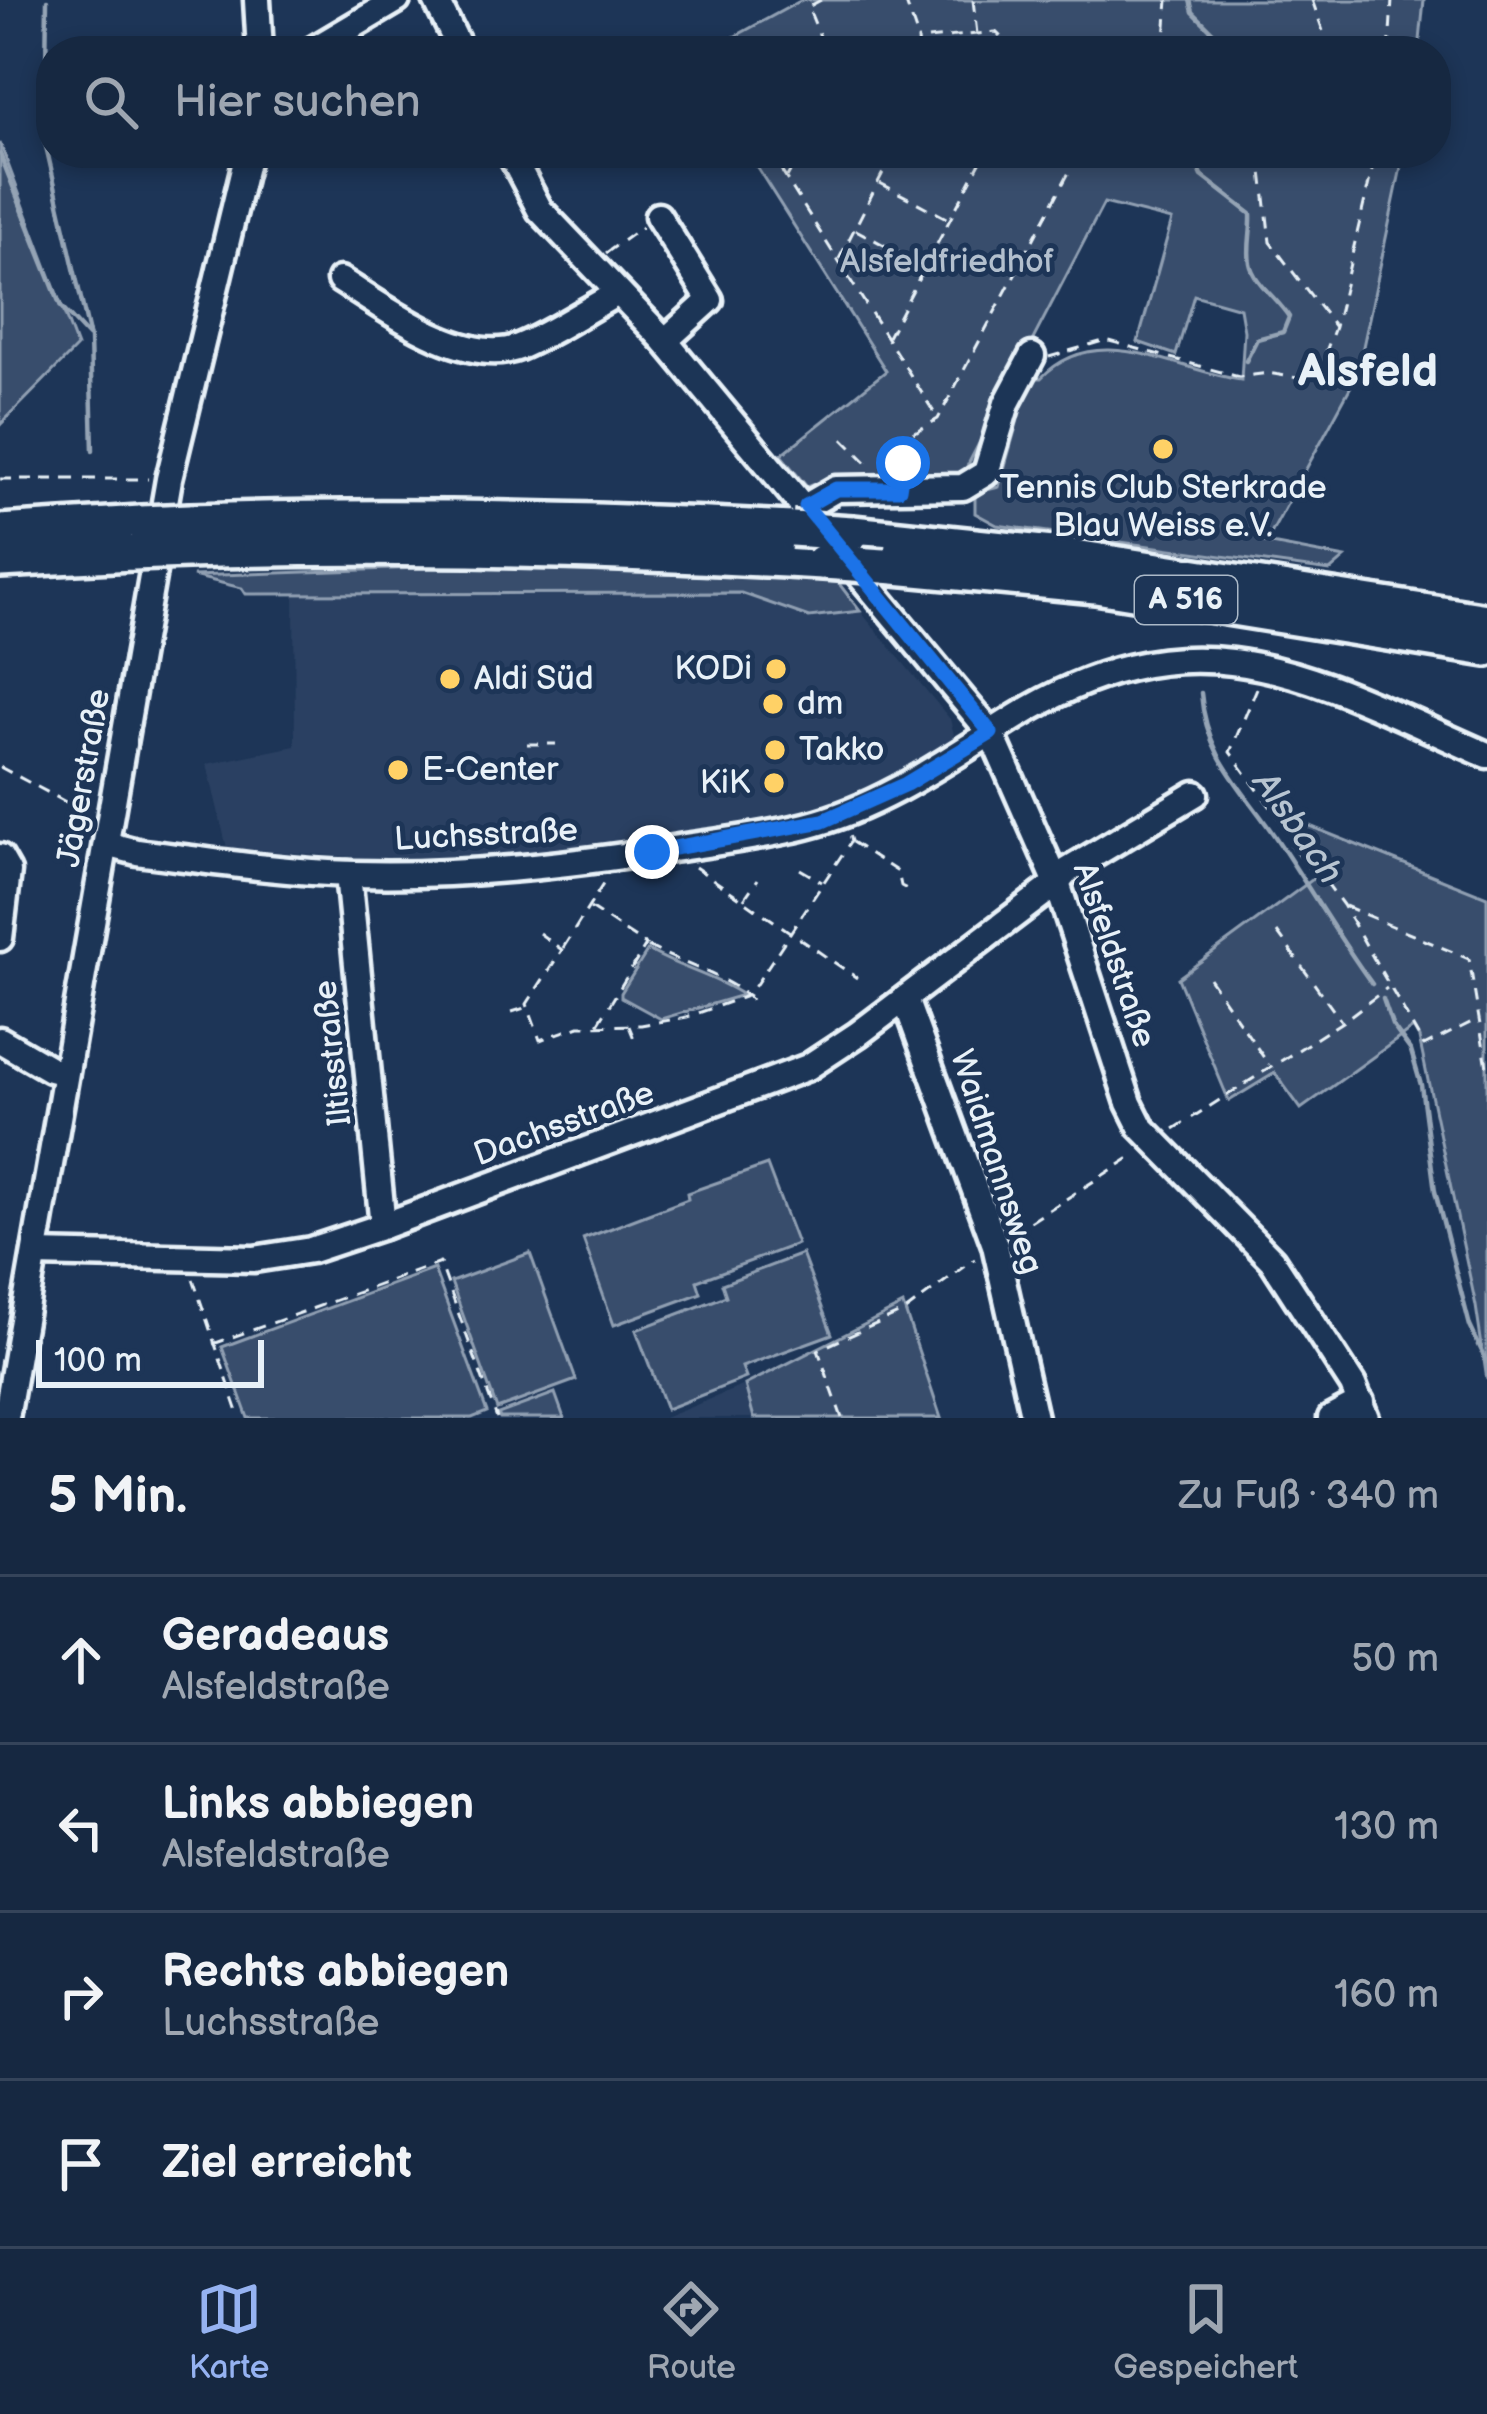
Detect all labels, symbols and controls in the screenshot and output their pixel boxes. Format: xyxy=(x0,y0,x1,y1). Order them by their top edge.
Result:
search box xyxy=(36,36,1451,168)
icon: search xyxy=(78,69,144,135)
text: Hier suchen xyxy=(174,75,421,130)
park label: Alsfeldfriedhof xyxy=(840,242,1054,282)
district label: Alsfeld xyxy=(1297,345,1438,400)
route start xyxy=(876,436,930,490)
marker: Tennis Club Sterkrade Blau Weiss e.V. xyxy=(1150,436,1176,462)
place label: Tennis Club Sterkrade Blau Weiss e.V. xyxy=(999,468,1327,546)
road number: A 516 xyxy=(1135,576,1237,624)
place label: KODi xyxy=(674,649,752,689)
marker: KODi xyxy=(763,656,789,682)
place label: Aldi Süd xyxy=(474,659,594,699)
marker: Aldi Süd xyxy=(437,666,463,692)
place label: dm xyxy=(797,684,843,724)
street label: Jägerstraße xyxy=(49,686,119,870)
marker: dm xyxy=(760,691,786,717)
place label: Takko xyxy=(799,730,885,770)
marker: Takko xyxy=(762,737,788,763)
place label: E-Center xyxy=(422,750,559,790)
marker: E-Center xyxy=(385,757,411,783)
water label: Alsbach xyxy=(1242,762,1351,893)
place label: KiK xyxy=(700,763,751,803)
marker: KiK xyxy=(761,770,787,796)
street label: Luchsstraße xyxy=(393,810,579,860)
route end xyxy=(625,825,679,879)
street label: Alsfeldstraße xyxy=(1064,857,1164,1053)
street label: Iltisstraße xyxy=(305,978,361,1128)
street label: Waidmannsweg xyxy=(941,1045,1051,1279)
street label: Dachsstraße xyxy=(468,1073,660,1175)
scale bar xyxy=(36,1334,264,1387)
text: 100 m xyxy=(54,1341,142,1381)
text: 5 Min. xyxy=(48,1466,187,1527)
text: Zu Fuß · 340 m xyxy=(1178,1473,1439,1520)
text: Geradeaus xyxy=(162,1609,389,1664)
icon: ahead xyxy=(48,1627,114,1693)
text: 50 m xyxy=(1351,1636,1439,1683)
text: Alsfeldstraße xyxy=(162,1664,390,1711)
text: Links abbiegen xyxy=(162,1777,474,1832)
icon: left xyxy=(48,1795,114,1861)
text: 130 m xyxy=(1334,1804,1439,1851)
text: Alsfeldstraße xyxy=(162,1832,390,1879)
text: Rechts abbiegen xyxy=(162,1945,509,2000)
icon: right xyxy=(48,1963,114,2029)
text: 160 m xyxy=(1334,1972,1439,2019)
text: Luchsstraße xyxy=(162,2000,379,2047)
icon: arrive xyxy=(48,2131,114,2197)
text: Ziel erreicht xyxy=(162,2136,412,2191)
tab: Karte xyxy=(189,2276,269,2388)
tab: Route xyxy=(647,2276,736,2388)
tab: Gespeichert xyxy=(1113,2276,1298,2388)

